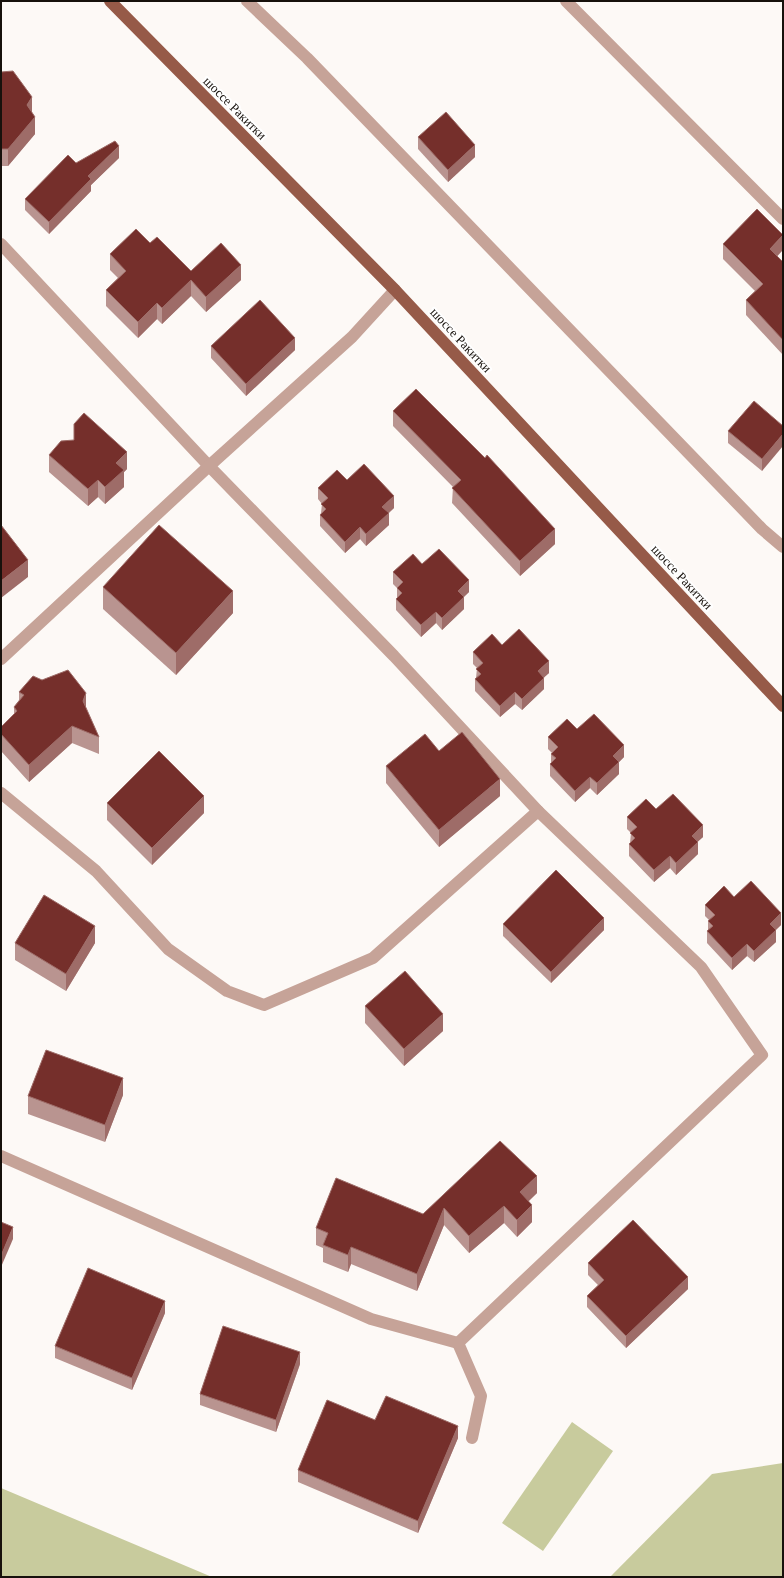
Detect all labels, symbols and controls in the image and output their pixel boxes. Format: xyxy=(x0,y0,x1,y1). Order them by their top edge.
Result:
street label: шоссе Ракитки xyxy=(200,73,270,143)
street label: шоссе Ракитки xyxy=(427,305,495,375)
street label: шоссе Ракитки xyxy=(648,542,716,612)

